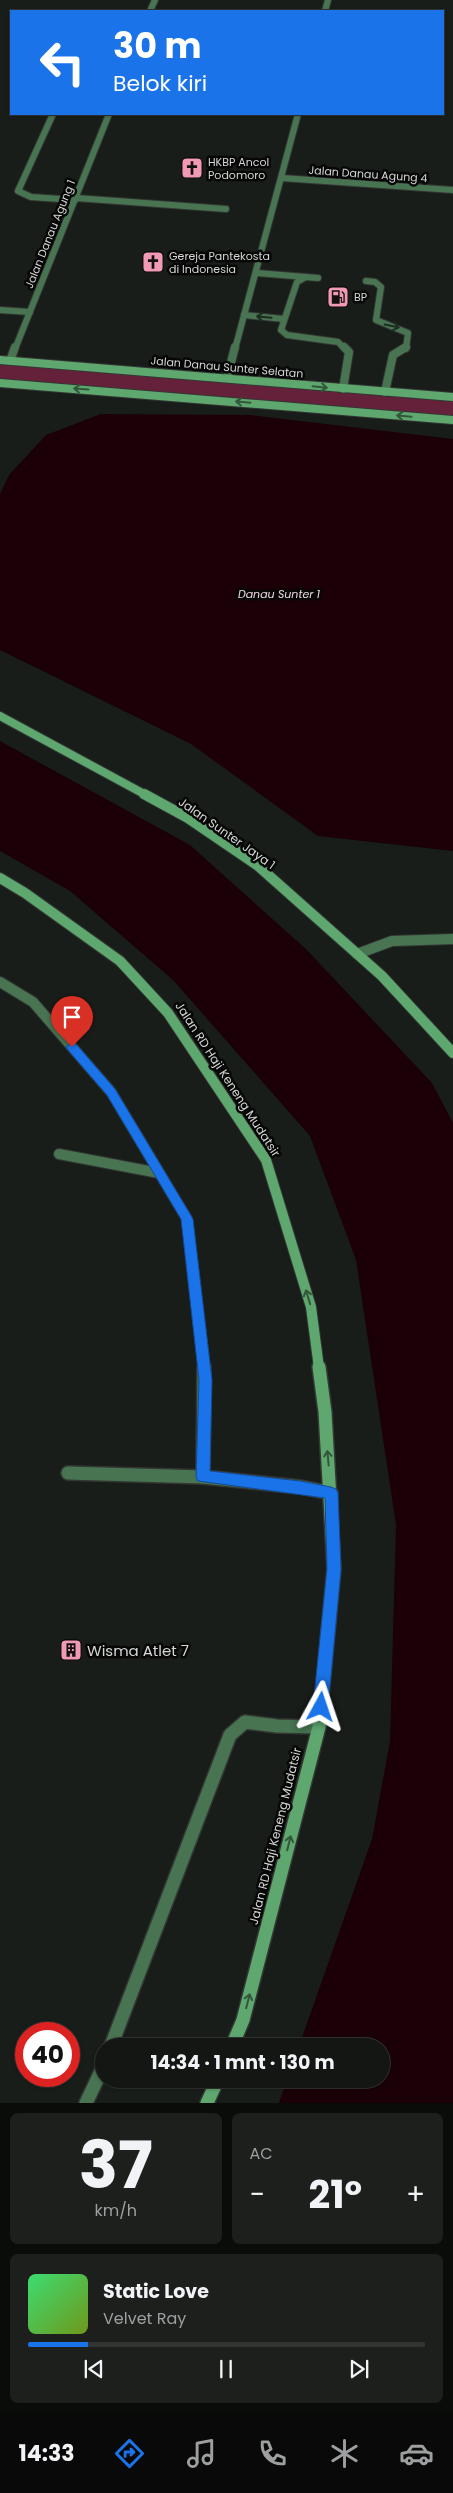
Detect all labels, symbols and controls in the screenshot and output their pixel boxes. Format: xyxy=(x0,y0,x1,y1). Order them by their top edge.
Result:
text: 30 m xyxy=(113,21,201,70)
icon: left xyxy=(30,30,95,95)
text: Belok kiri xyxy=(113,68,207,99)
place label: HKBP Ancol Podomoro xyxy=(208,154,269,183)
church icon: HKBP Ancol Podomoro xyxy=(180,156,204,180)
street label: Jalan Danau Agung 4 xyxy=(308,162,428,186)
street label: Jalan Danau Agung 1 xyxy=(21,177,79,291)
place label: Gereja Pantekosta di Indonesia xyxy=(169,248,270,277)
church icon: Gereja Pantekosta di Indonesia xyxy=(141,250,165,274)
fuel station icon: BP xyxy=(326,285,350,309)
place label: BP xyxy=(354,289,367,305)
one-way arrow xyxy=(256,312,272,322)
one-way arrow xyxy=(383,322,399,331)
street label: Jalan Danau Sunter Selatan xyxy=(150,352,304,382)
one-way arrow xyxy=(312,382,328,391)
one-way arrow xyxy=(73,385,89,394)
one-way arrow xyxy=(235,397,251,407)
one-way arrow xyxy=(397,411,413,421)
water label: Danau Sunter 1 xyxy=(238,586,321,602)
street label: Jalan Sunter Jaya 1 xyxy=(175,793,279,873)
pin xyxy=(51,996,93,1047)
street label: Jalan RD Haji Keneng Mudatsir xyxy=(171,998,285,1160)
icon: arrive xyxy=(58,1003,86,1031)
one-way arrow xyxy=(302,1289,312,1305)
one-way arrow xyxy=(324,1450,333,1466)
building icon: Wisma Atlet 7 xyxy=(59,1638,83,1662)
place label: Wisma Atlet 7 xyxy=(87,1640,189,1661)
position arrow xyxy=(294,1680,346,1732)
street label: Jalan RD Haji Keneng Mudatsir xyxy=(245,1745,305,1926)
one-way arrow xyxy=(285,1836,294,1852)
one-way arrow xyxy=(244,1993,254,2009)
speed limit sign: 40 xyxy=(15,2022,80,2087)
text: 14:34 · 1 mnt · 130 m xyxy=(150,2049,335,2076)
text: 37 xyxy=(79,2120,153,2211)
text: AC xyxy=(250,2142,273,2165)
text: 21° xyxy=(309,2168,362,2221)
text: − xyxy=(250,2175,265,2214)
text: + xyxy=(406,2175,425,2214)
text: km/h xyxy=(94,2199,137,2222)
text: Static Love xyxy=(103,2278,209,2305)
text: Velvet Ray xyxy=(103,2307,186,2330)
icon: previous xyxy=(80,2355,108,2383)
icon: pause xyxy=(212,2355,240,2383)
icon: next xyxy=(345,2355,373,2383)
icon: directions xyxy=(112,2436,147,2471)
icon: music xyxy=(184,2436,219,2471)
icon: phone xyxy=(255,2436,290,2471)
icon: climate xyxy=(327,2436,362,2471)
icon: car xyxy=(399,2436,434,2471)
text: 14:33 xyxy=(18,2438,75,2469)

